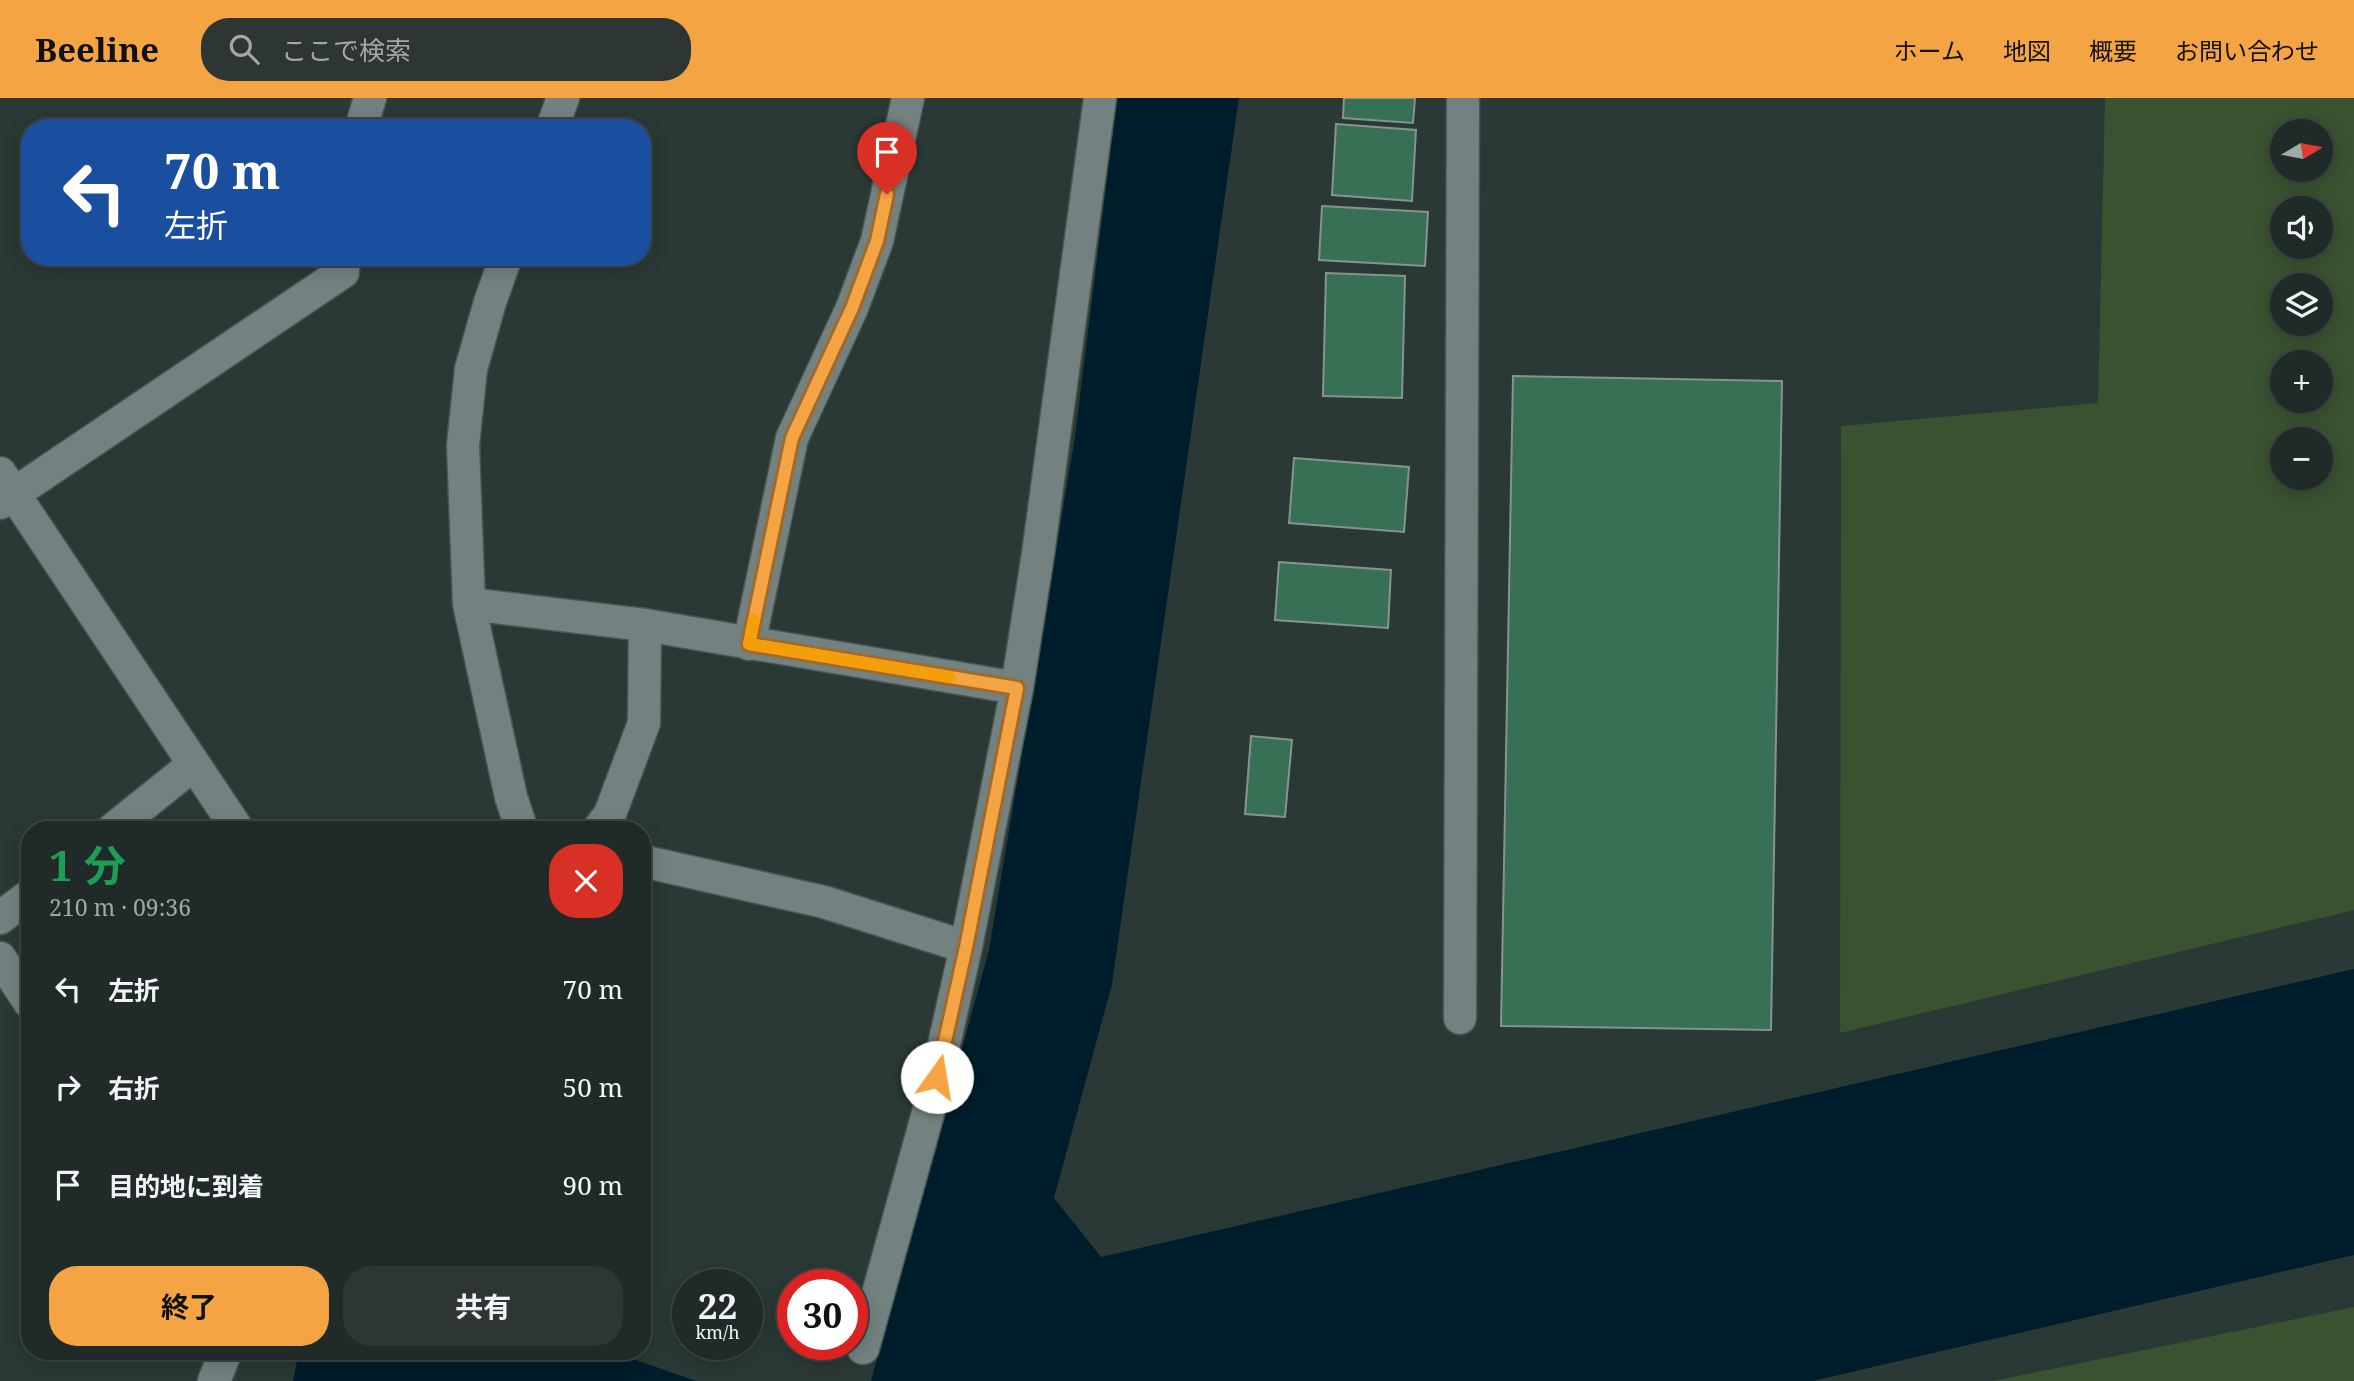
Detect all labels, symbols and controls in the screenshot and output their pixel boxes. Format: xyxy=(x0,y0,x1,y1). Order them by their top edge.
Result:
search box xyxy=(201,18,691,81)
text: Beeline xyxy=(35,27,159,72)
icon: search xyxy=(225,30,263,68)
text: ここで検索 xyxy=(281,32,411,68)
text: ホーム xyxy=(1894,34,1965,67)
text: 地図 xyxy=(2003,34,2051,67)
text: 概要 xyxy=(2089,34,2137,67)
text: お問い合わせ xyxy=(2175,34,2319,67)
north arrow xyxy=(2270,119,2333,182)
map controls xyxy=(2270,119,2333,490)
pin xyxy=(857,122,917,194)
icon: arrive xyxy=(868,133,906,171)
text: 70 m xyxy=(164,137,280,203)
icon: left xyxy=(49,147,140,238)
button: sound xyxy=(2270,196,2333,259)
text: 左折 xyxy=(164,203,228,246)
button: layers xyxy=(2270,273,2333,336)
button: + xyxy=(2270,350,2333,413)
button: − xyxy=(2270,427,2333,490)
text: 1 分 xyxy=(49,836,126,893)
button: close xyxy=(549,844,623,918)
text: 210 m · 09:36 xyxy=(49,891,191,923)
icon: left xyxy=(49,970,87,1008)
text: 70 m xyxy=(563,971,623,1007)
text: 左折 xyxy=(108,972,160,1008)
position arrow xyxy=(900,1040,974,1114)
icon: right xyxy=(49,1068,87,1106)
text: 50 m xyxy=(563,1069,623,1105)
text: 右折 xyxy=(108,1070,160,1106)
icon: arrive xyxy=(49,1166,87,1204)
text: 90 m xyxy=(563,1167,623,1203)
text: 目的地に到着 xyxy=(108,1168,264,1204)
button: 終了 xyxy=(49,1266,329,1346)
button: 共有 xyxy=(343,1266,623,1346)
speed limit sign: 30 xyxy=(777,1269,868,1360)
text: 22 xyxy=(698,1282,737,1329)
text: km/h xyxy=(695,1320,740,1344)

